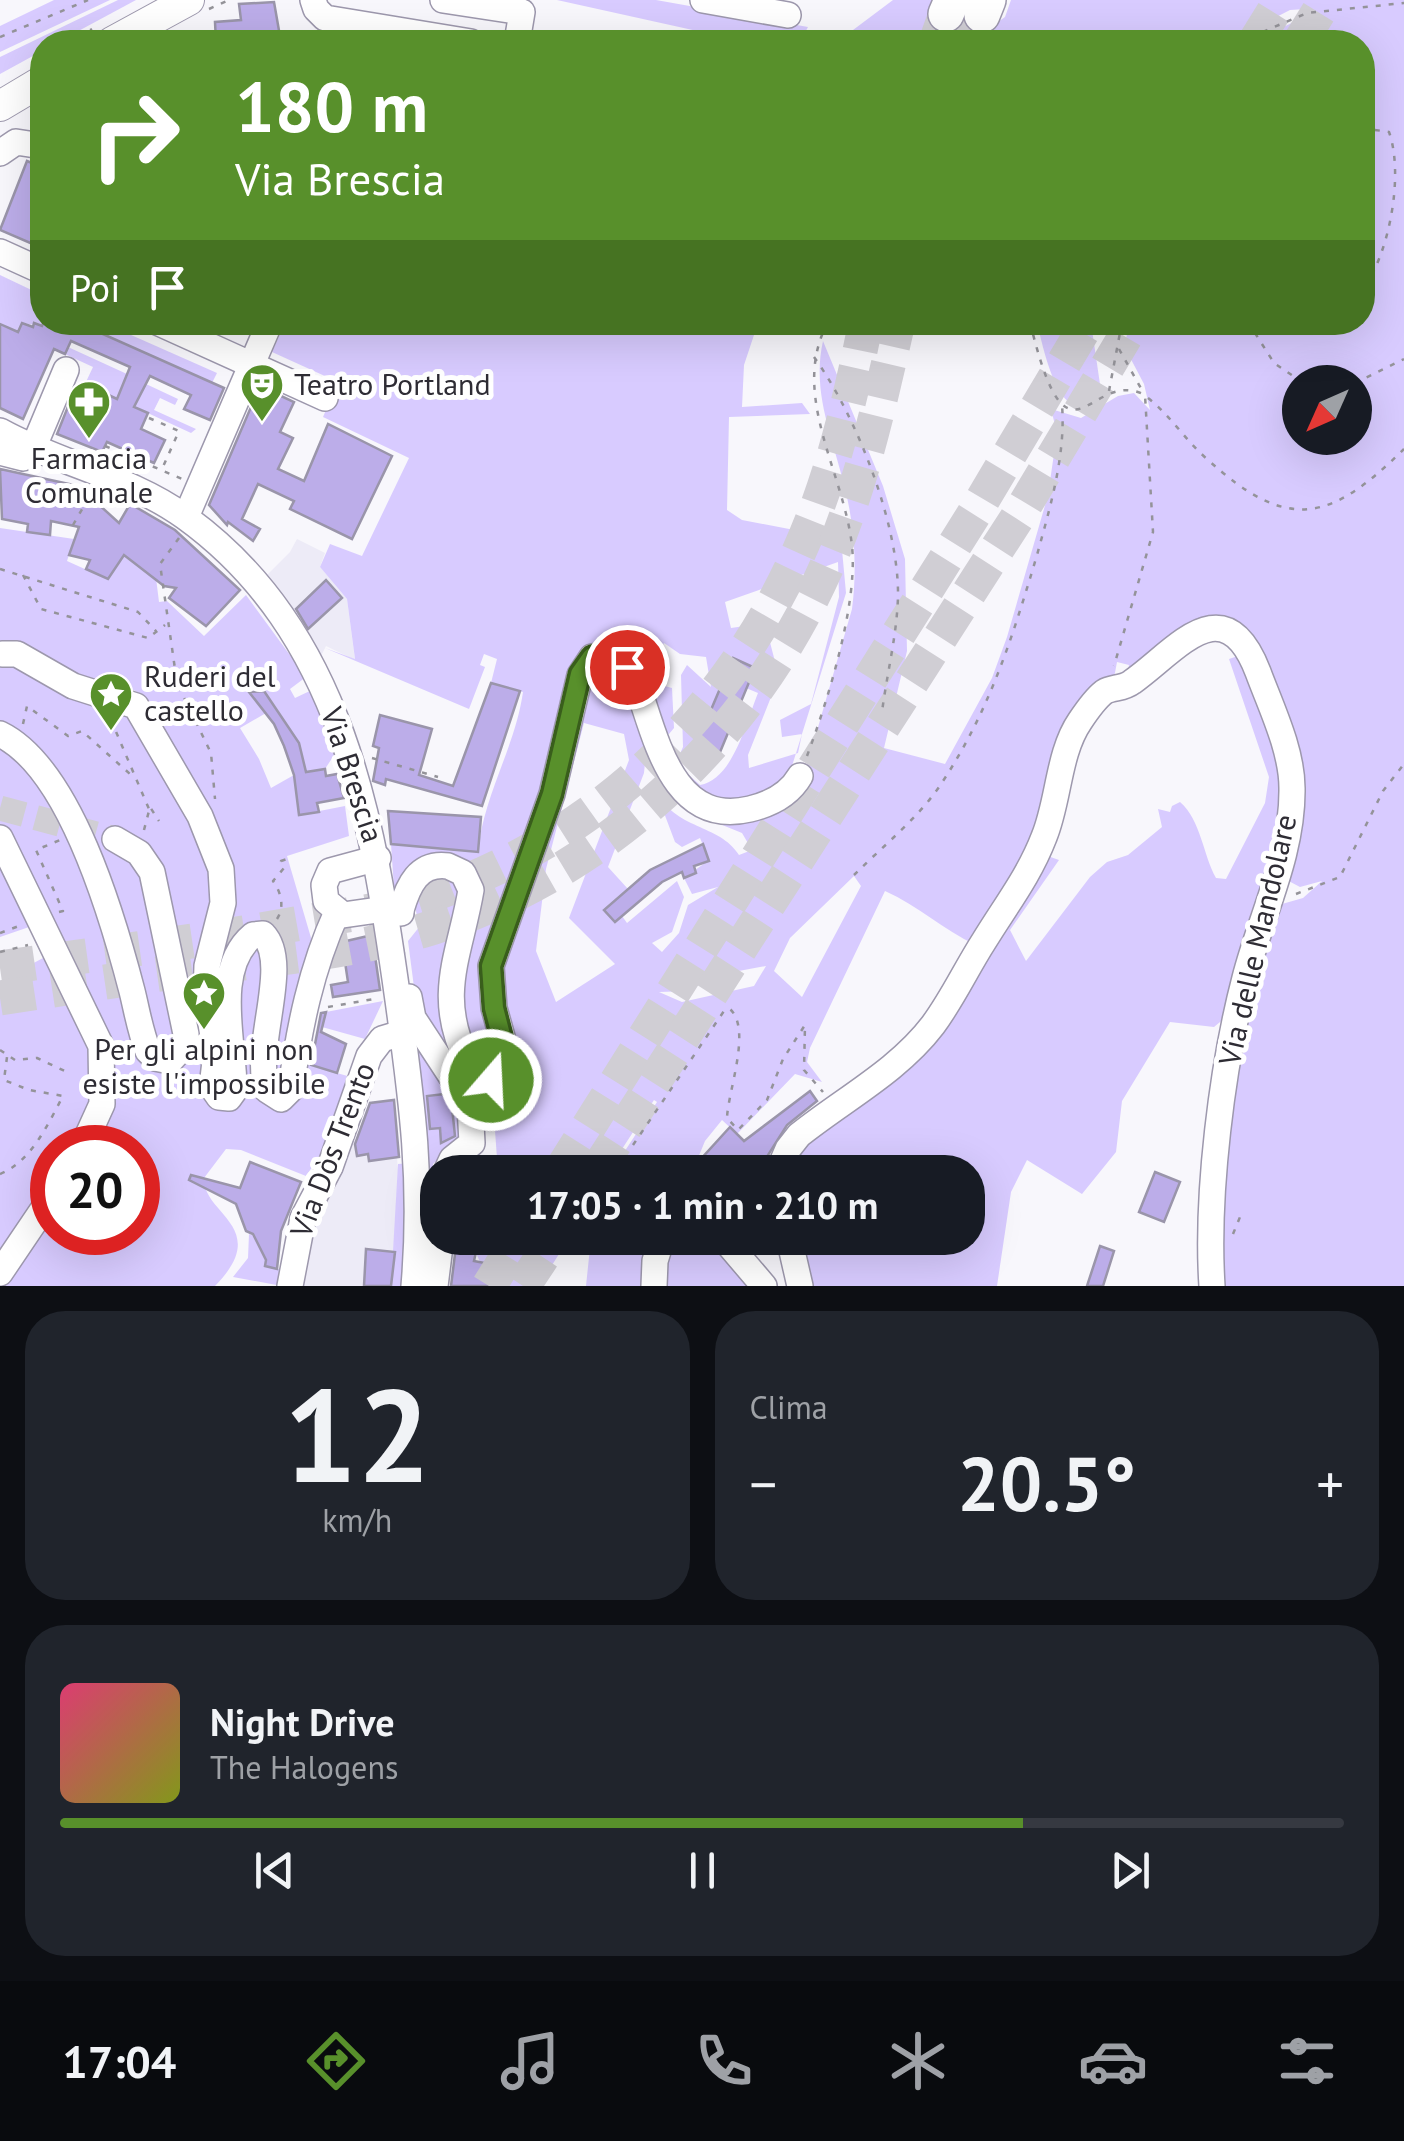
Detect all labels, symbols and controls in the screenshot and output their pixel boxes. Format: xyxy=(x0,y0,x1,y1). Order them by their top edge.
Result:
text: 180 m xyxy=(235,61,428,151)
icon: right xyxy=(70,70,200,200)
text: Via Brescia xyxy=(235,149,445,207)
icon: arrive xyxy=(140,260,195,315)
text: Poi xyxy=(70,263,120,312)
theatre icon: Teatro Portland xyxy=(239,362,285,423)
place label: Teatro Portland xyxy=(294,364,491,403)
north arrow xyxy=(1282,365,1372,455)
map controls xyxy=(1282,365,1372,455)
pharmacy icon: Farmacia Comunale xyxy=(66,379,112,440)
place label: Farmacia Comunale xyxy=(25,438,153,511)
pin xyxy=(585,625,670,710)
icon: arrive xyxy=(600,640,655,695)
place label: Ruderi del castello xyxy=(144,656,276,729)
place icon: Ruderi del castello xyxy=(88,671,134,732)
street label: Via Brescia xyxy=(313,701,394,847)
street label: Via delle Mandolare xyxy=(1208,810,1304,1070)
place icon: Per gli alpini non esiste l'impossibile xyxy=(181,970,227,1031)
position arrow xyxy=(439,1028,543,1132)
place label: Per gli alpini non esiste l'impossibile xyxy=(82,1029,326,1102)
street label: Via Dòs Trento xyxy=(280,1056,383,1244)
speed limit sign: 20 xyxy=(30,1125,160,1255)
text: 17:05 · 1 min · 210 m xyxy=(527,1180,878,1229)
text: 12 xyxy=(284,1350,431,1518)
text: Clima xyxy=(750,1386,828,1428)
text: 20.5° xyxy=(957,1435,1136,1532)
text: − xyxy=(750,1448,777,1519)
text: + xyxy=(1316,1448,1344,1519)
text: km/h xyxy=(322,1499,392,1541)
text: Night Drive xyxy=(210,1697,394,1746)
text: The Halogens xyxy=(210,1746,398,1788)
icon: previous xyxy=(247,1843,302,1898)
icon: pause xyxy=(675,1843,730,1898)
icon: next xyxy=(1103,1843,1158,1898)
icon: directions xyxy=(301,2026,371,2096)
icon: music xyxy=(495,2026,565,2096)
icon: phone xyxy=(689,2026,759,2096)
icon: climate xyxy=(883,2026,953,2096)
icon: car xyxy=(1078,2026,1148,2096)
icon: filters xyxy=(1272,2026,1342,2096)
text: 17:04 xyxy=(62,2032,176,2090)

